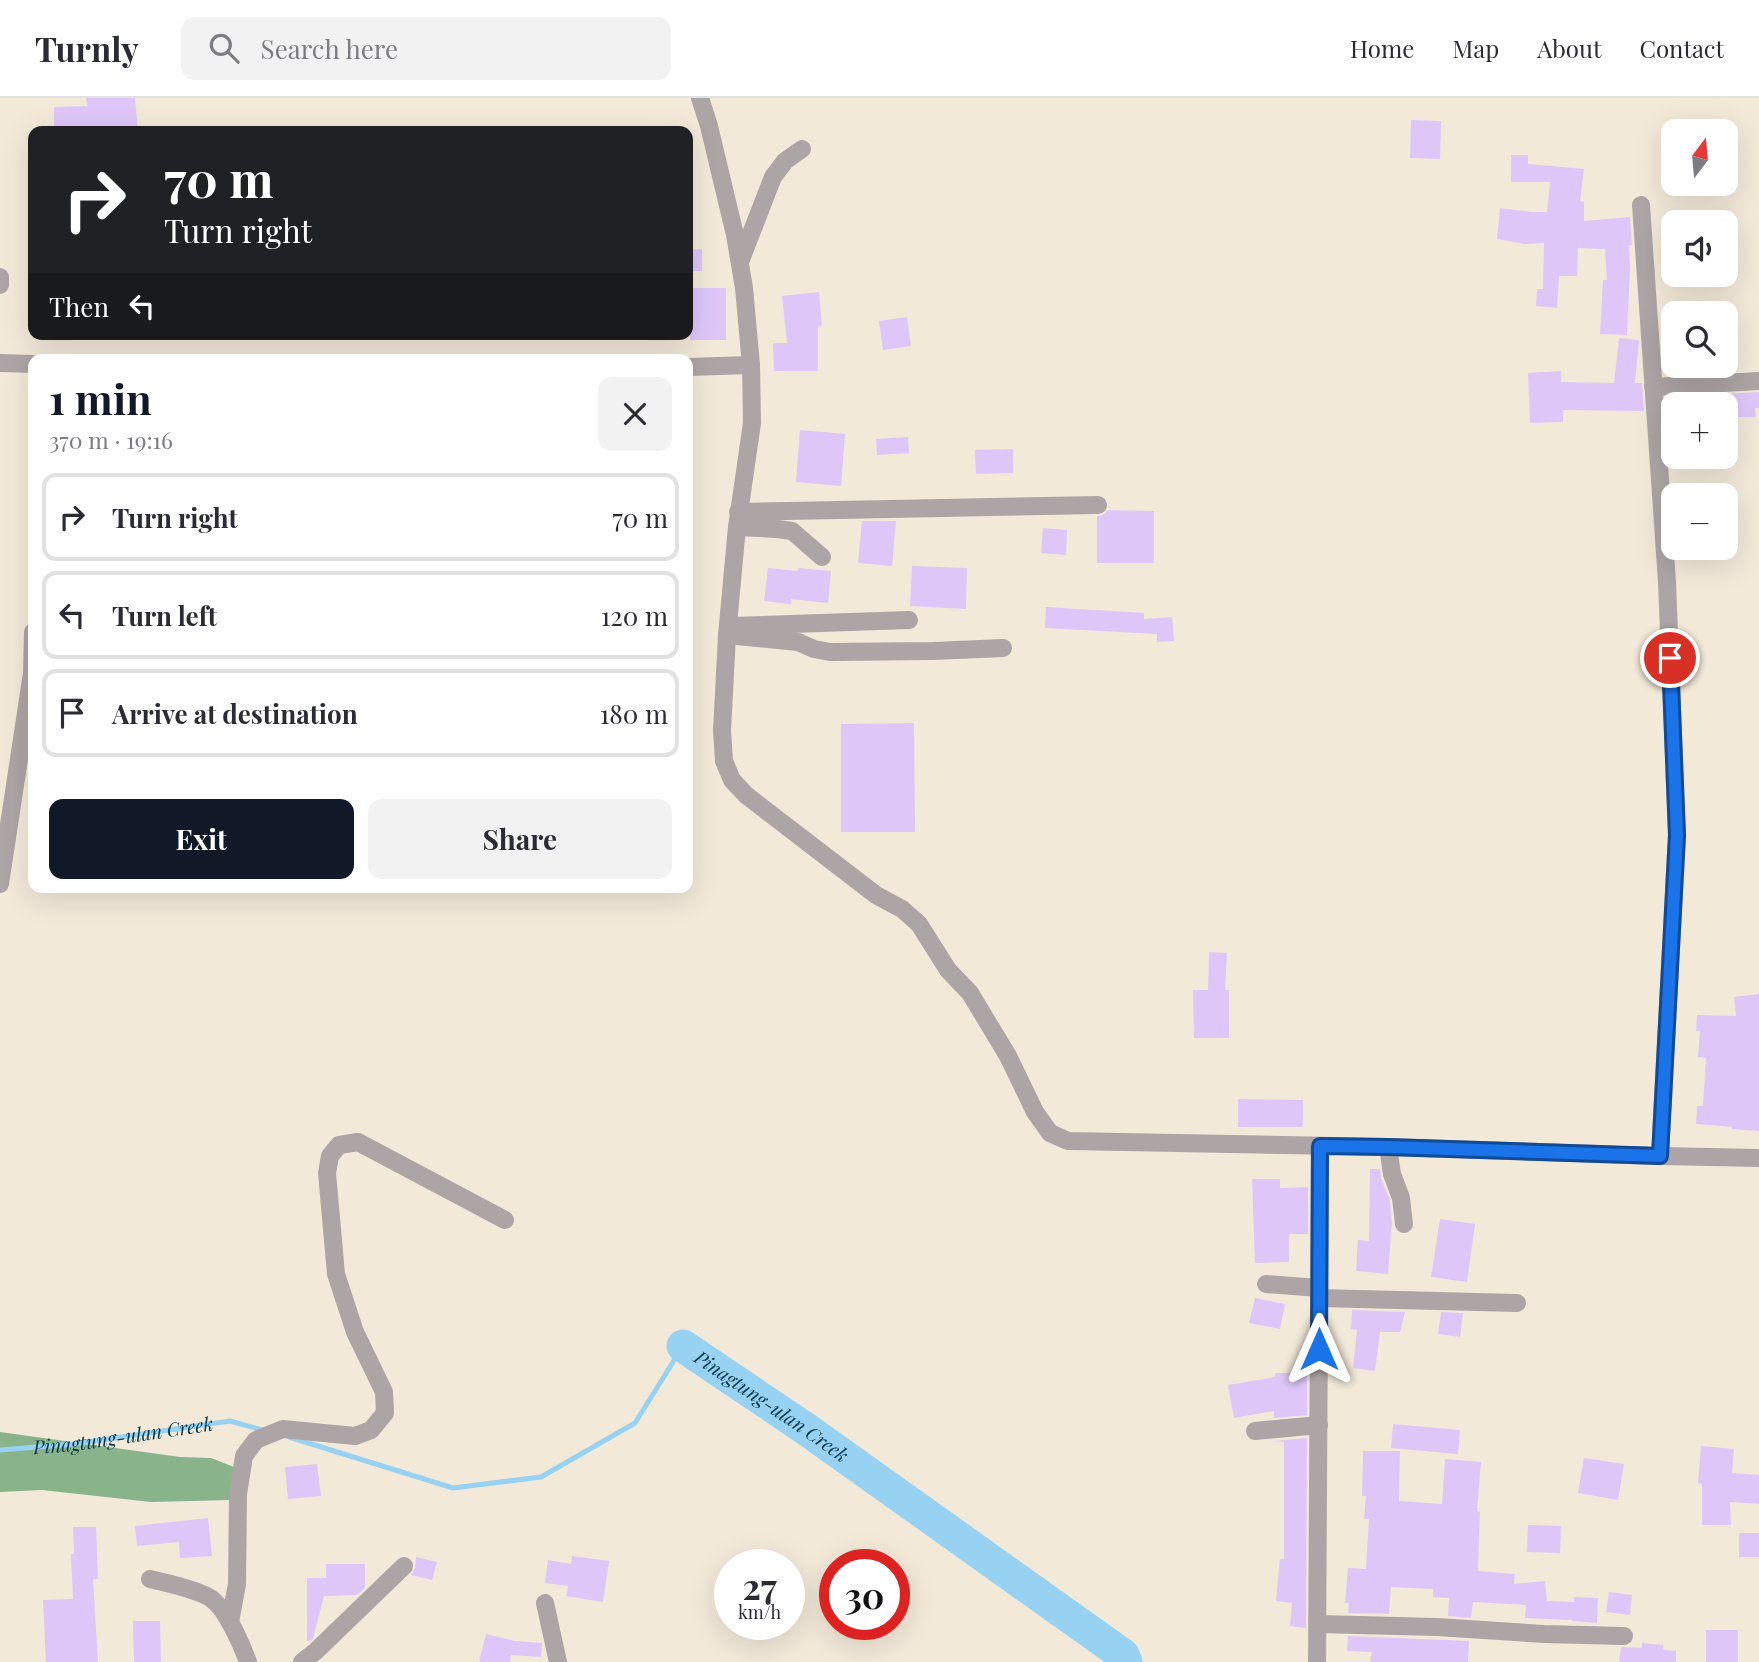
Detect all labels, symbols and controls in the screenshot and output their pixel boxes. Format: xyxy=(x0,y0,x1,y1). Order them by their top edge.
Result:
search box xyxy=(181,17,671,80)
text: Turnly xyxy=(35,26,139,70)
icon: search xyxy=(205,29,243,67)
text: Search here xyxy=(261,31,398,66)
text: Home xyxy=(1350,32,1414,64)
text: Map xyxy=(1452,32,1499,64)
text: About xyxy=(1537,32,1601,64)
text: Contact xyxy=(1639,32,1724,64)
north arrow xyxy=(1661,119,1738,196)
map controls xyxy=(1661,119,1738,560)
text: 70 m xyxy=(164,145,274,210)
icon: right xyxy=(49,154,140,245)
text: Turn right xyxy=(164,208,312,251)
button: sound xyxy=(1661,210,1738,287)
icon: left xyxy=(123,287,161,325)
text: Then xyxy=(49,289,109,324)
button: search xyxy=(1661,301,1738,378)
text: 1 min xyxy=(49,370,152,426)
button: close xyxy=(598,377,672,451)
button: + xyxy=(1661,392,1738,469)
text: 370 m · 19:16 xyxy=(49,424,173,455)
button: − xyxy=(1661,483,1738,560)
icon: right xyxy=(53,498,91,536)
text: Turn right xyxy=(112,500,238,535)
text: 70 m xyxy=(612,500,668,535)
icon: left xyxy=(53,596,91,634)
text: Turn left xyxy=(112,598,217,633)
text: 120 m xyxy=(601,598,668,633)
pin xyxy=(1640,628,1700,688)
icon: arrive xyxy=(1651,639,1689,677)
icon: arrive xyxy=(53,694,91,732)
text: Arrive at destination xyxy=(112,696,358,731)
text: 180 m xyxy=(600,696,668,731)
button: Exit xyxy=(49,799,354,879)
button: Share xyxy=(368,799,672,879)
position arrow xyxy=(1282,1312,1356,1386)
water label: Pinagtung-ulan Creek xyxy=(689,1343,854,1467)
water label: Pinagtung-ulan Creek xyxy=(31,1410,215,1459)
speed limit sign: 30 xyxy=(819,1549,910,1640)
text: 27 xyxy=(742,1562,777,1609)
text: km/h xyxy=(738,1600,781,1624)

